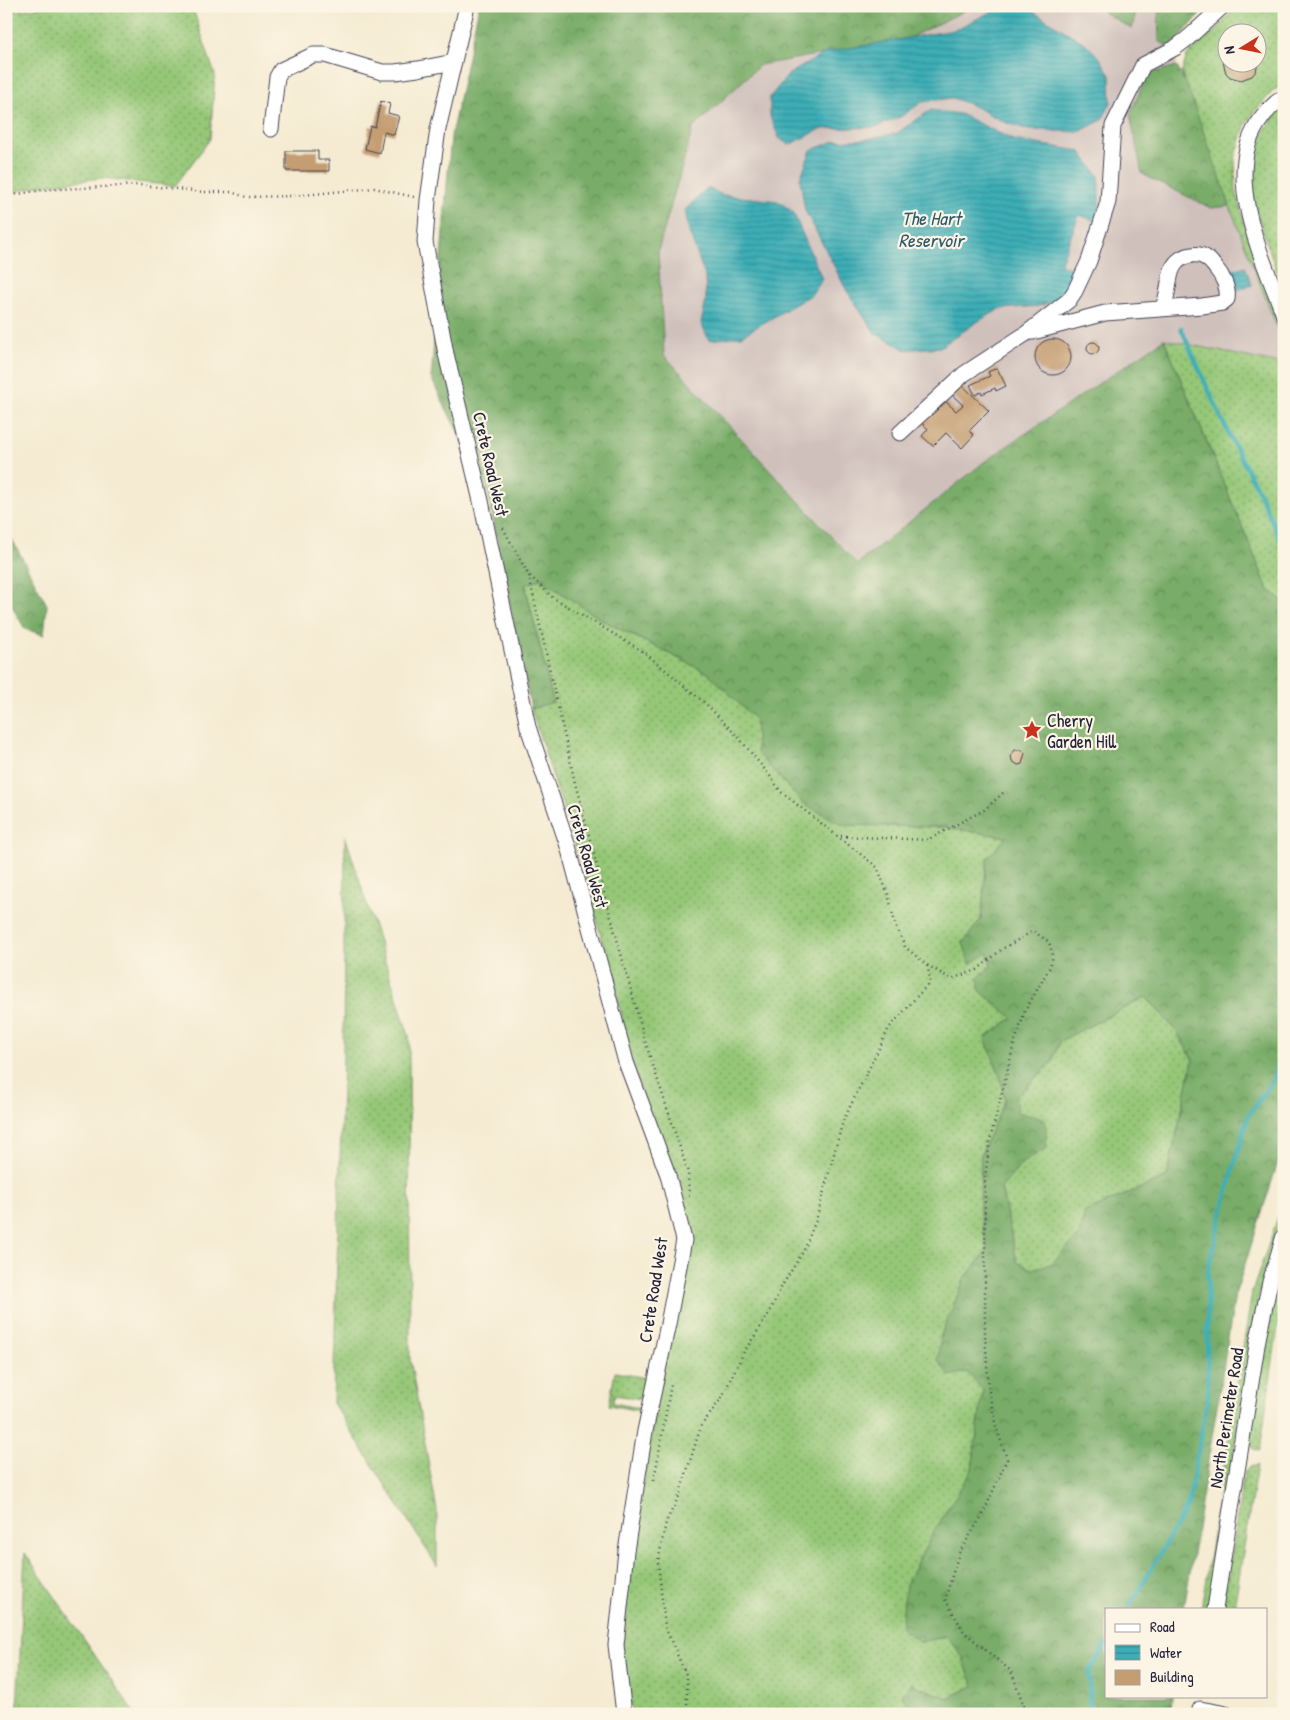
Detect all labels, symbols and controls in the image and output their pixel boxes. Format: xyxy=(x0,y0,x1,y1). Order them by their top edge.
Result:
north arrow xyxy=(1218,22,1268,72)
text: N xyxy=(1219,44,1239,56)
water label: The Hart Reservoir xyxy=(898,205,966,253)
street label: Crete Road West xyxy=(467,409,515,519)
place label: Cherry Garden Hill xyxy=(1047,708,1117,754)
place icon: Cherry Garden Hill xyxy=(1021,719,1043,741)
street label: Crete Road West xyxy=(561,801,615,911)
street label: Crete Road West xyxy=(632,1235,674,1345)
street label: North Perimeter Road xyxy=(1203,1346,1249,1490)
legend xyxy=(1105,1608,1268,1698)
text: Road xyxy=(1150,1616,1175,1637)
text: Water xyxy=(1150,1642,1182,1663)
text: Building xyxy=(1150,1666,1194,1687)

